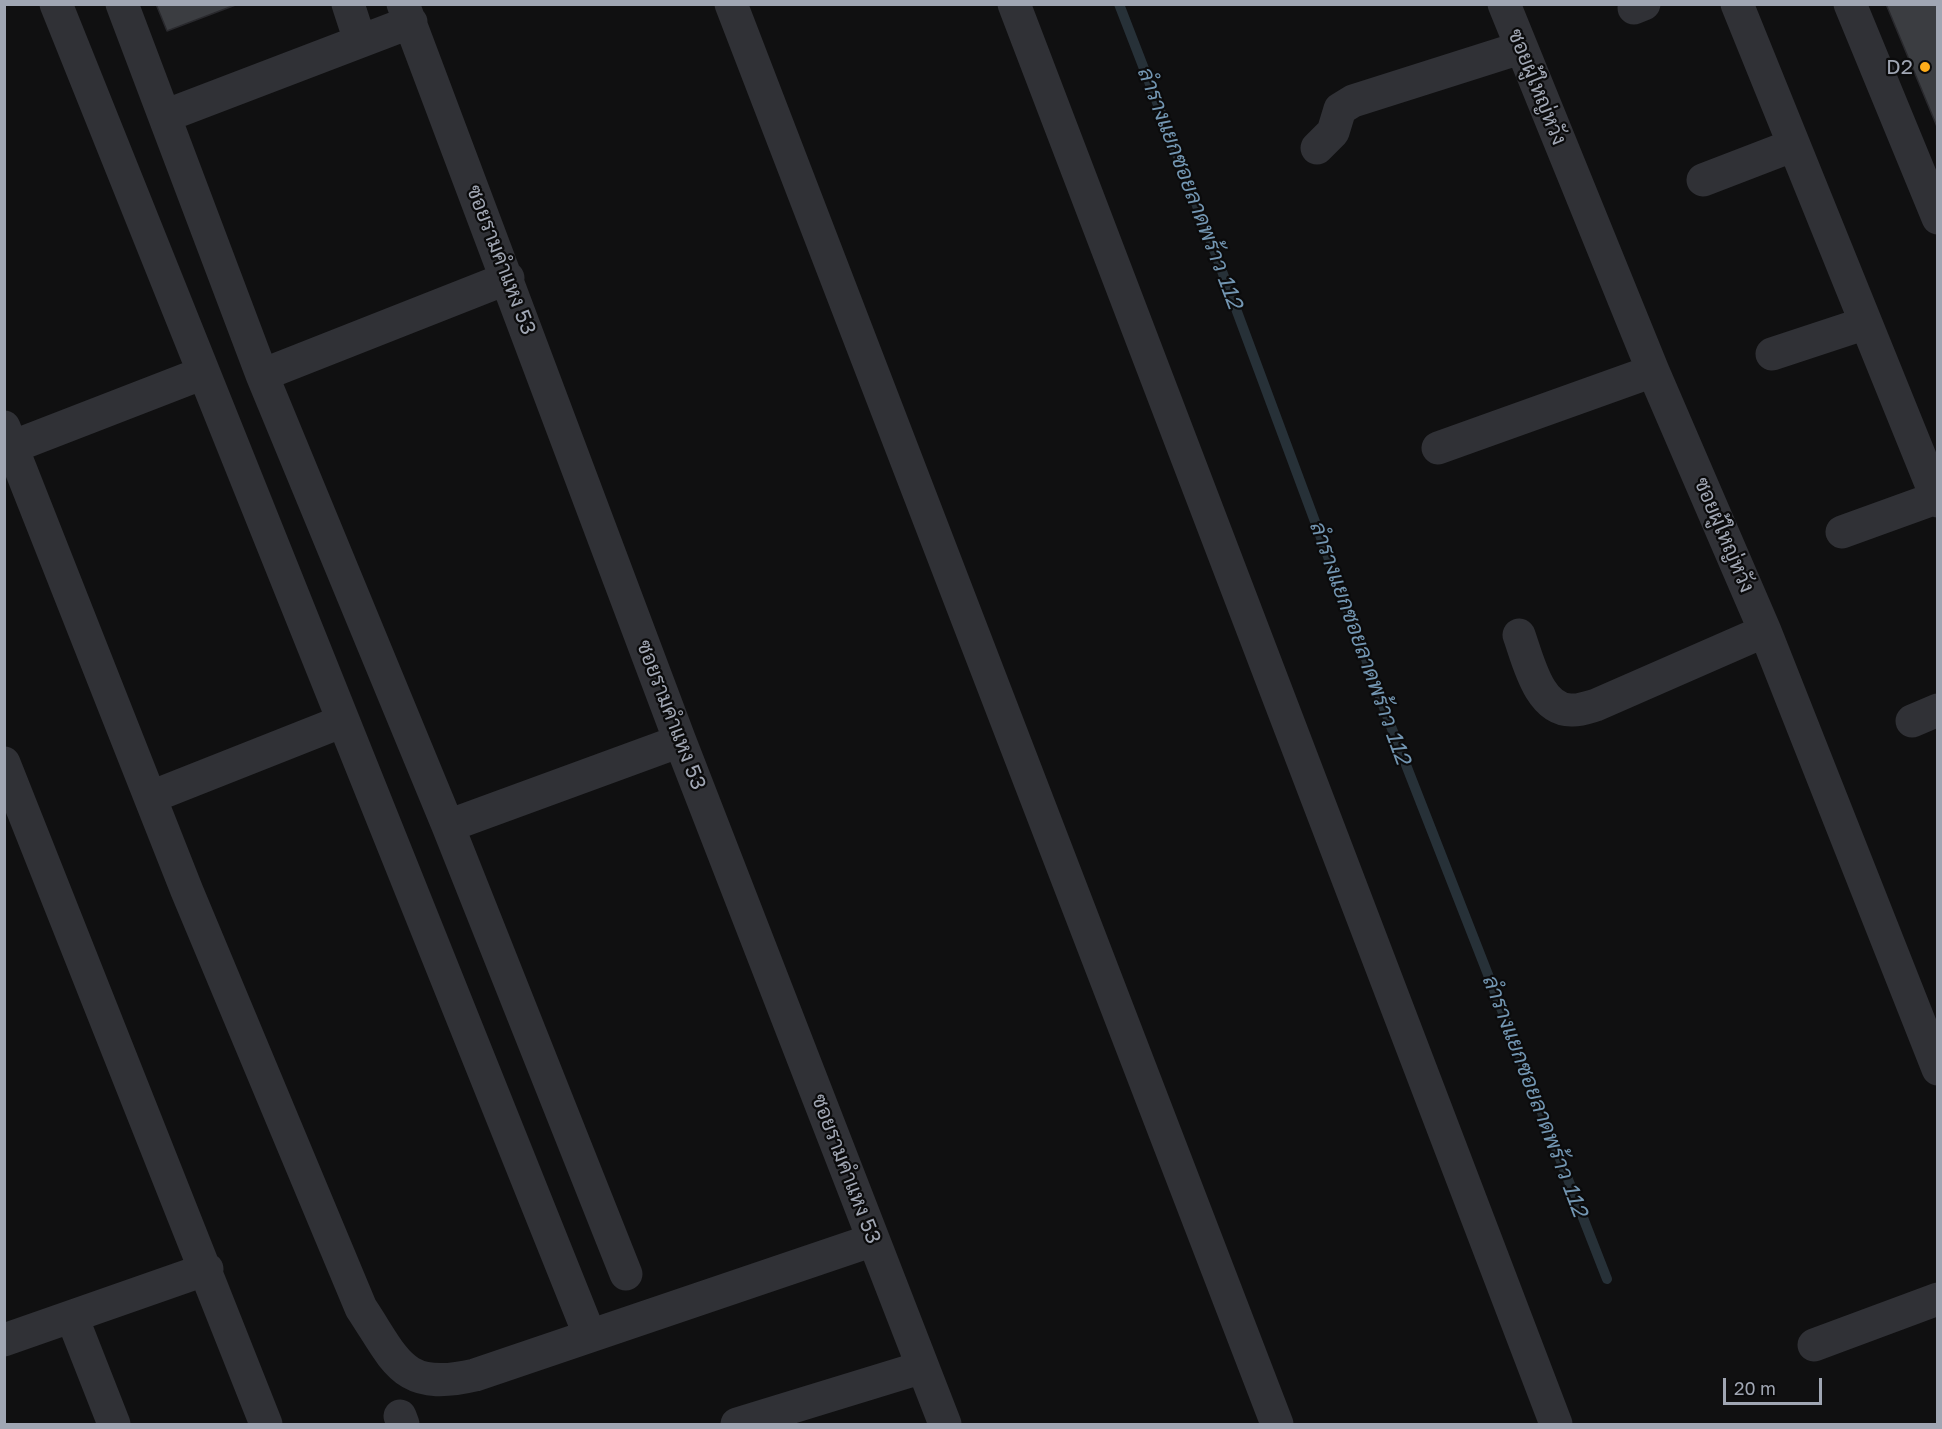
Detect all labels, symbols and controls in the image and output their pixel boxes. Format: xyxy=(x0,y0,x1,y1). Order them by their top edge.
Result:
street label: ซอยผู้ใหญ่หวัง xyxy=(1502,25,1572,149)
place label: D2 xyxy=(1886,54,1913,80)
marker: D2 xyxy=(1918,60,1932,74)
water label: ลำรางแยกซอยลาดพร้าว 112 xyxy=(1132,64,1248,312)
street label: ซอยรามคำแหง 53 xyxy=(461,182,541,338)
street label: ซอยผู้ใหญ่หวัง xyxy=(1688,474,1760,596)
water label: ลำรางแยกซอยลาดพร้าว 112 xyxy=(1304,518,1416,768)
street label: ซอยรามคำแหง 53 xyxy=(631,637,711,793)
water label: ลำรางแยกซอยลาดพร้าว 112 xyxy=(1477,972,1593,1220)
street label: ซอยรามคำแหง 53 xyxy=(806,1091,886,1247)
scale bar xyxy=(1726,1366,1825,1404)
text: 20 m xyxy=(1734,1377,1776,1399)

